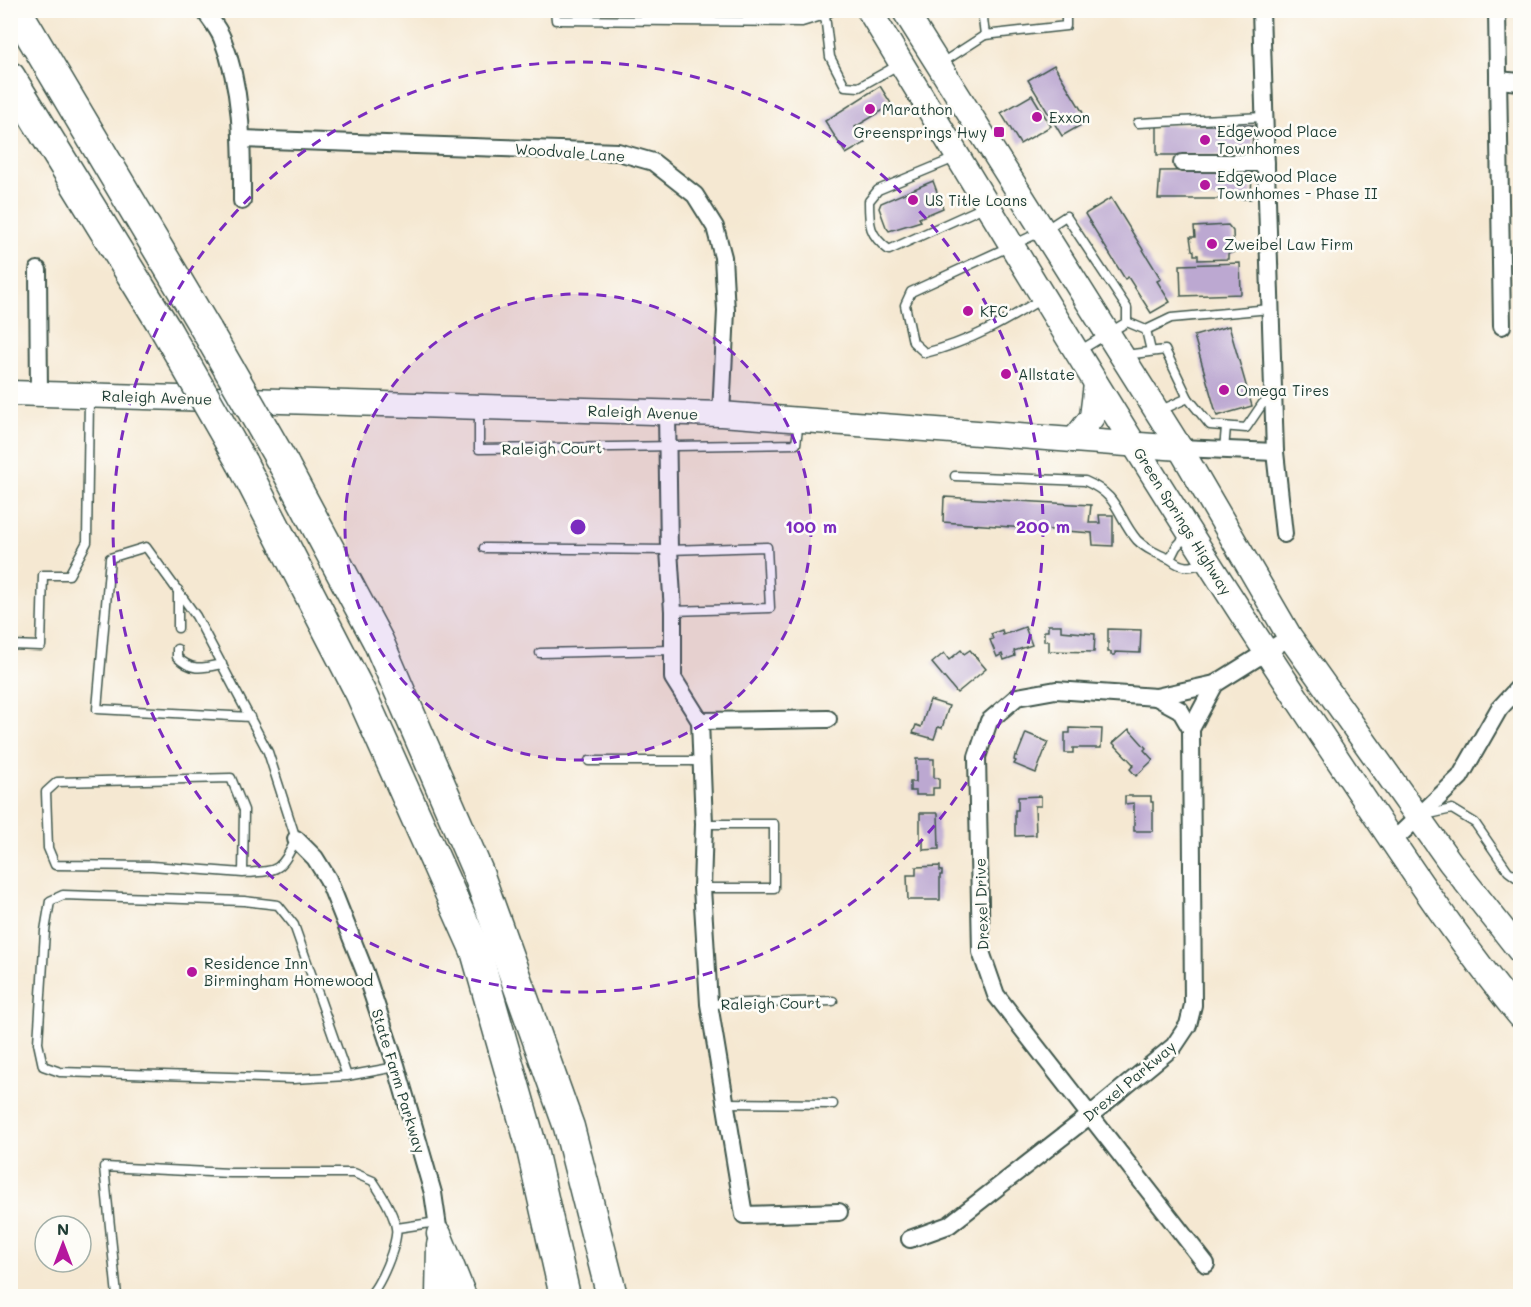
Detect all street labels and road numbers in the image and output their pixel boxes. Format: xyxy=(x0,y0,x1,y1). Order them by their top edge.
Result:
street label: Woodvale Lane xyxy=(514,138,626,166)
street label: Raleigh Avenue xyxy=(101,385,213,409)
street label: Raleigh Avenue xyxy=(587,400,699,424)
street label: Raleigh Court xyxy=(502,437,602,459)
street label: Green Springs Highway xyxy=(1129,443,1237,599)
street label: Drexel Drive xyxy=(969,858,993,950)
street label: Raleigh Court xyxy=(721,992,821,1014)
street label: State Farm Parkway xyxy=(368,1006,431,1156)
street label: Drexel Parkway xyxy=(1078,1036,1180,1126)

